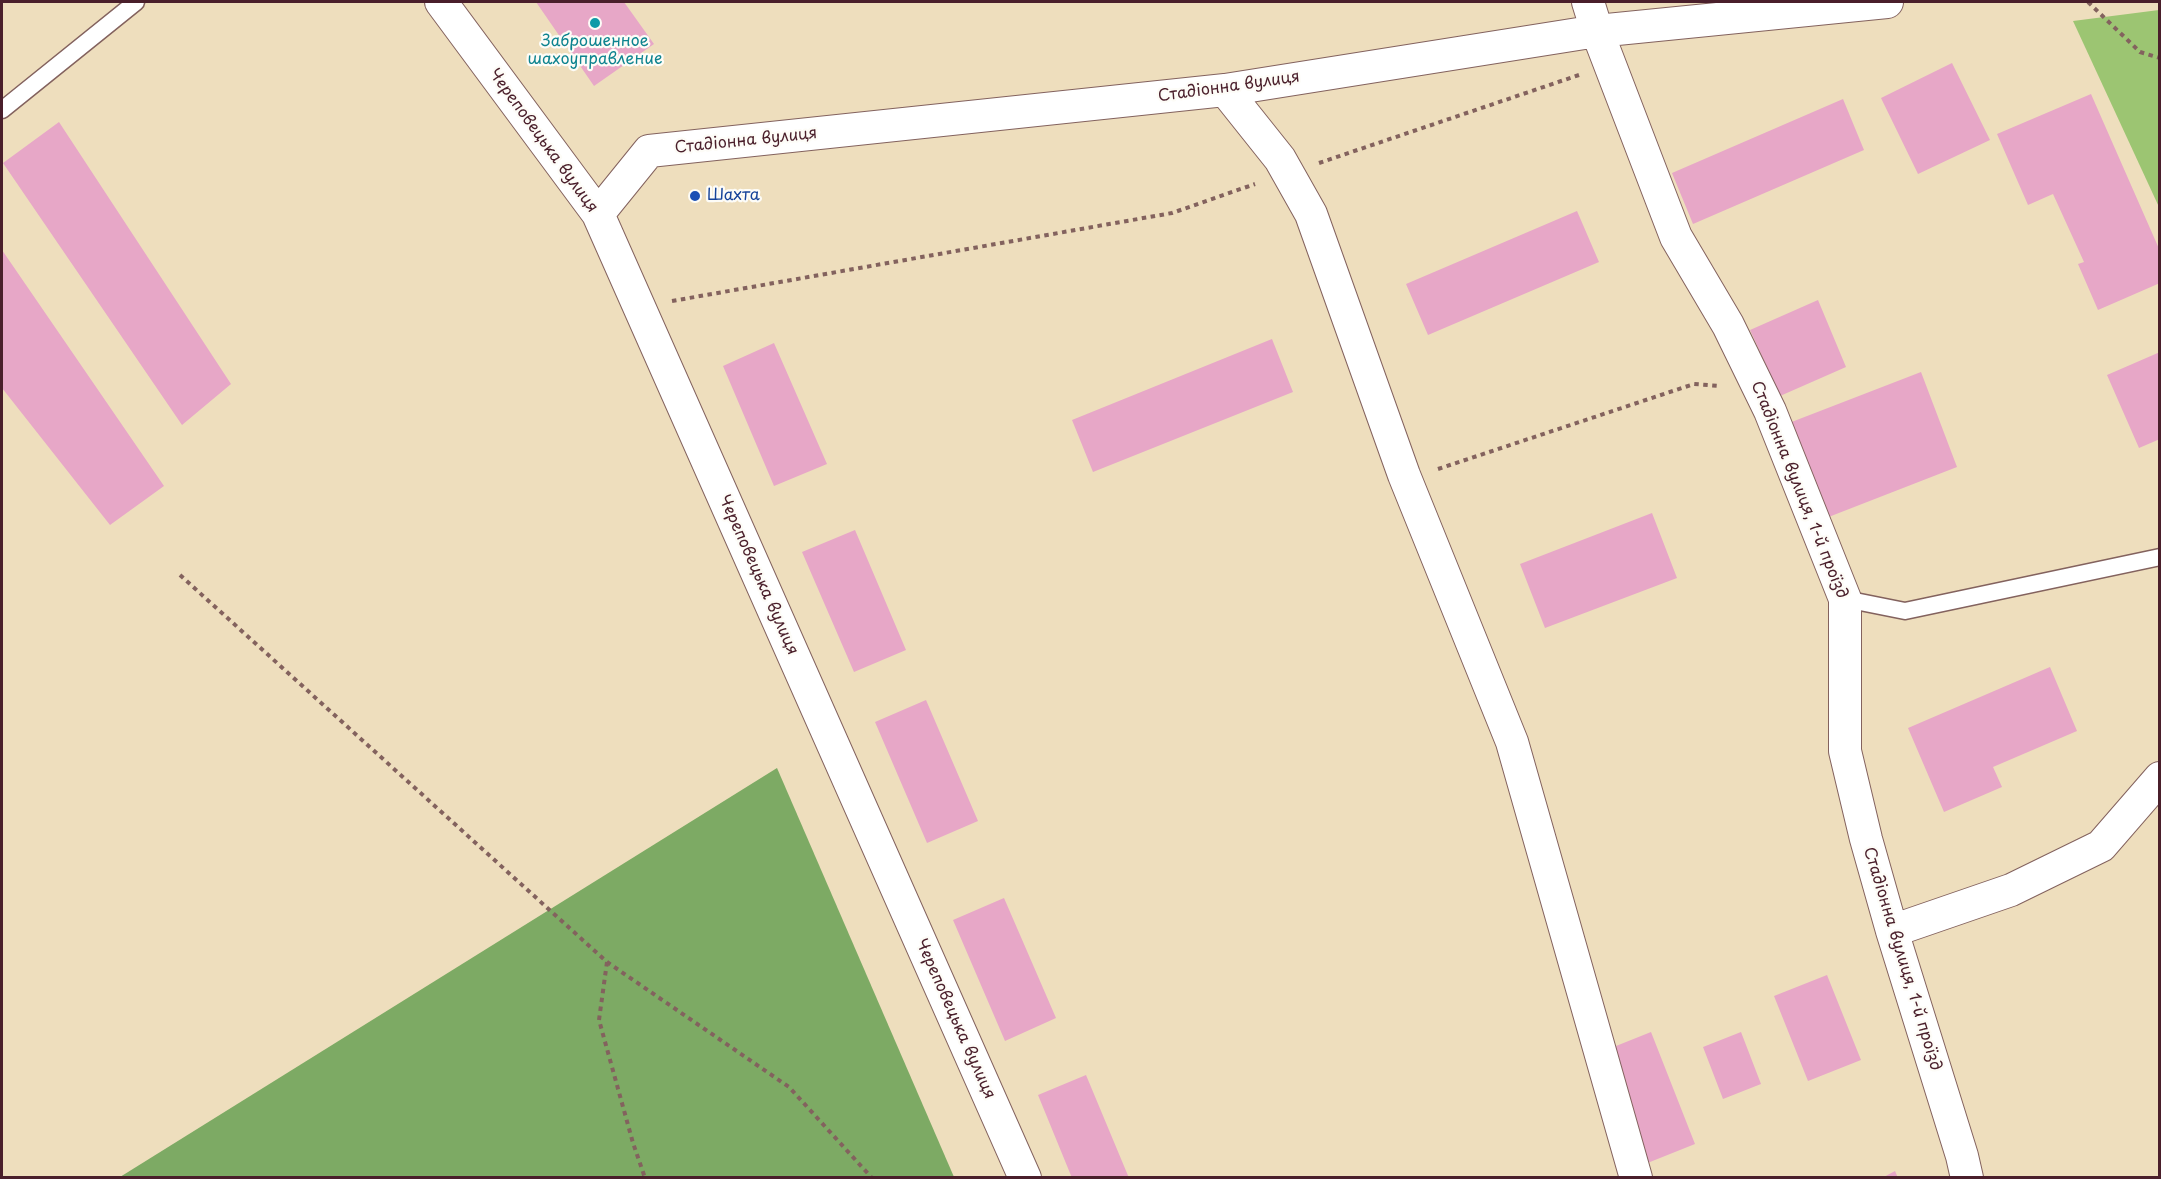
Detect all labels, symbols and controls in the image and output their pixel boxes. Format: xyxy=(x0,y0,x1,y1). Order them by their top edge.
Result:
marker: Заброшенное шахоуправление xyxy=(588,16,602,30)
place label: Заброшенное шахоуправление xyxy=(528,32,662,70)
street label: Череповецька вулиця xyxy=(484,65,602,217)
street label: Стадіонна вулиця xyxy=(1157,68,1301,106)
street label: Стадіонна вулиця xyxy=(674,124,818,158)
place label: Шахта xyxy=(707,186,760,206)
marker: Шахта xyxy=(688,189,702,203)
street label: Стадіонна вулиця, 1-й проїзд xyxy=(1747,379,1851,601)
street label: Череповецька вулиця xyxy=(714,492,802,658)
street label: Стадіонна вулиця, 1-й проїзд xyxy=(1859,845,1945,1073)
street label: Череповецька вулиця xyxy=(911,936,999,1102)

